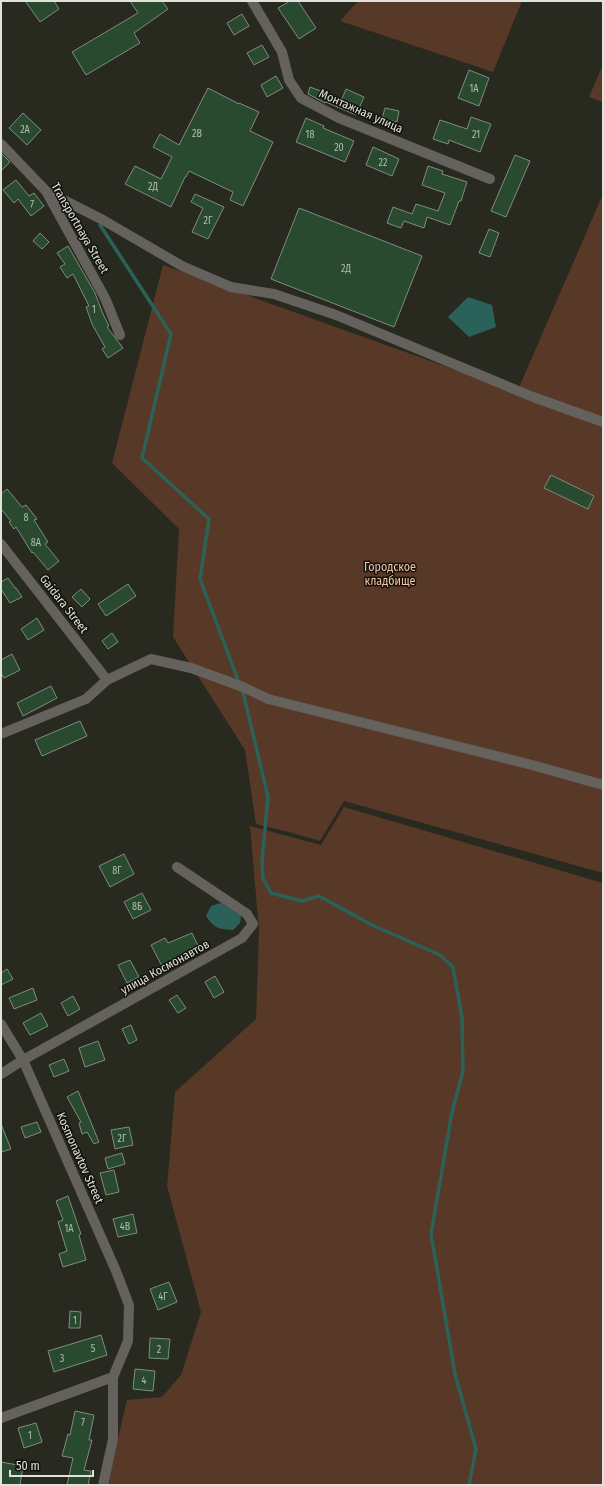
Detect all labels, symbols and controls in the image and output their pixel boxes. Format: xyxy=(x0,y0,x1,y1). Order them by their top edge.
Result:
house number: 1А xyxy=(469,83,479,95)
street label: Монтажная улица xyxy=(317,86,405,136)
house number: 2А xyxy=(20,124,31,136)
house number: 2В xyxy=(192,128,202,140)
house number: 18 xyxy=(306,129,314,141)
house number: 21 xyxy=(472,129,480,141)
house number: 20 xyxy=(334,142,344,154)
house number: 22 xyxy=(379,157,388,169)
street label: Transportnaya Street xyxy=(48,180,112,276)
house number: 2Д xyxy=(148,181,158,193)
house number: 7 xyxy=(30,199,34,211)
house number: 2Г xyxy=(203,215,213,227)
house number: 2Д xyxy=(341,263,351,275)
house number: 1 xyxy=(92,304,96,316)
house number: 8 xyxy=(24,512,29,524)
house number: 8А xyxy=(31,537,42,549)
park label: Городское кладбище xyxy=(364,560,416,588)
street label: Gaidara Street xyxy=(37,572,91,636)
house number: 8Г xyxy=(112,865,122,877)
house number: 8Б xyxy=(132,901,142,913)
street label: улица Космонавтов xyxy=(118,937,212,997)
street label: Kosmonavtov Street xyxy=(54,1110,106,1206)
house number: 2Г xyxy=(117,1133,127,1145)
house number: 4В xyxy=(120,1221,131,1233)
house number: 1А xyxy=(64,1223,74,1235)
house number: 4Г xyxy=(158,1291,168,1303)
house number: 1 xyxy=(73,1315,77,1327)
house number: 5 xyxy=(91,1343,96,1355)
house number: 2 xyxy=(157,1344,162,1356)
house number: 3 xyxy=(60,1353,65,1365)
house number: 4 xyxy=(142,1375,147,1387)
house number: 7 xyxy=(81,1417,85,1429)
house number: 1 xyxy=(28,1430,32,1442)
scale bar xyxy=(10,1452,93,1478)
text: 50 m xyxy=(16,1459,40,1473)

